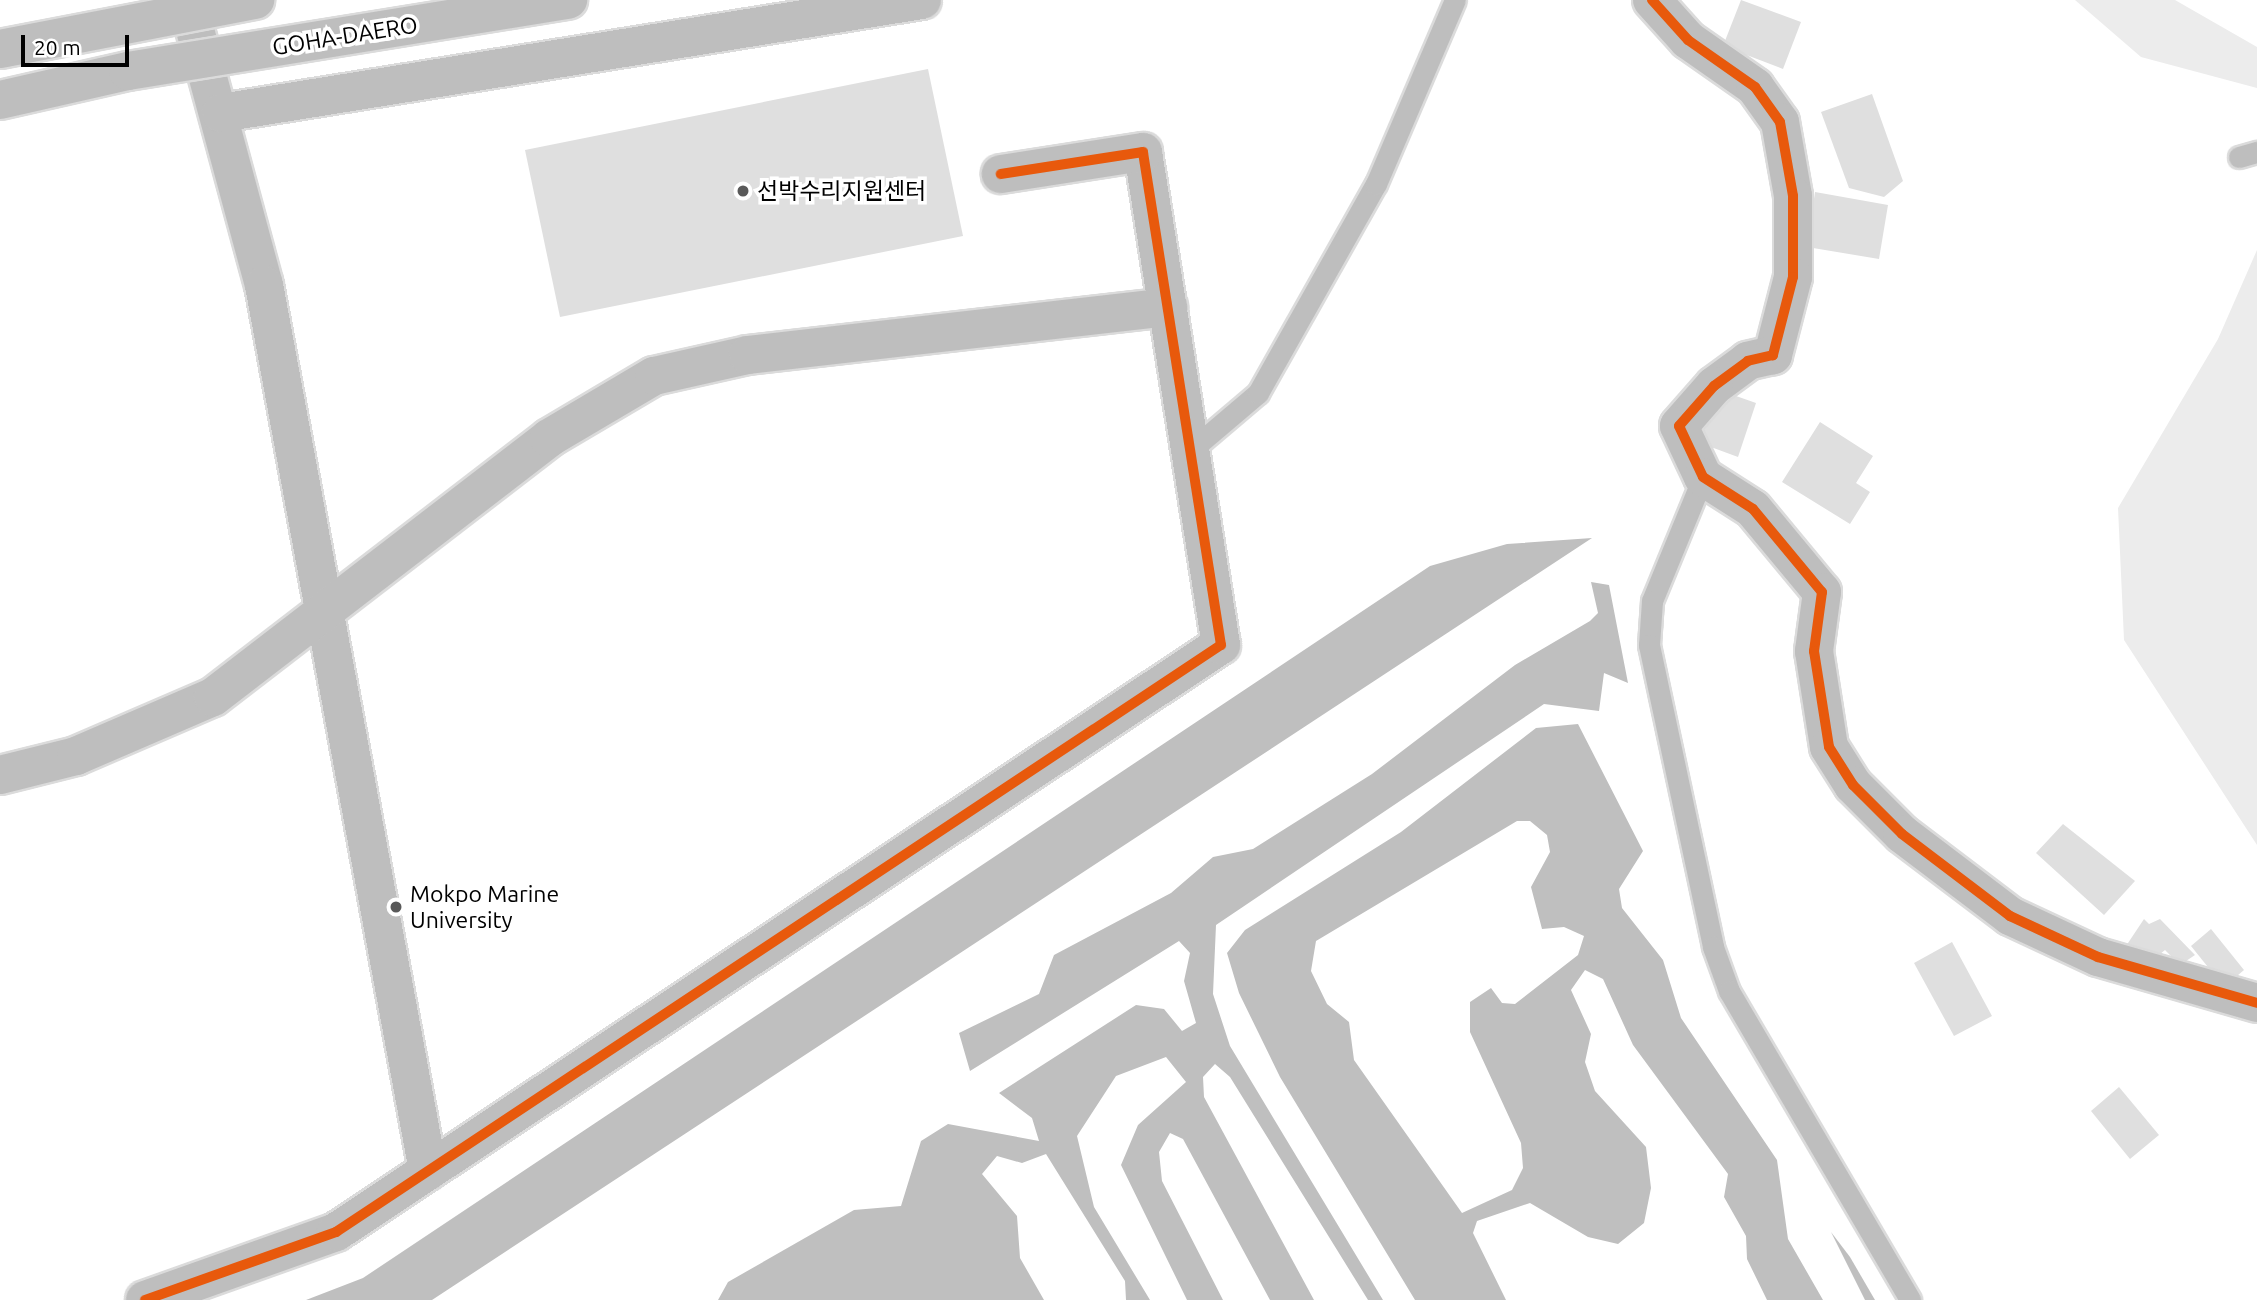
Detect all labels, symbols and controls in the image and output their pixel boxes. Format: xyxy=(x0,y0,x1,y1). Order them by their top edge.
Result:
street label: GOHA-DAERO xyxy=(270,11,420,61)
scale bar xyxy=(24,21,133,65)
text: 20 m xyxy=(34,35,81,59)
place label: 선박수리지원센터 xyxy=(757,177,926,205)
marker: 선박수리지원센터 xyxy=(735,183,751,199)
place label: Mokpo Marine University xyxy=(410,880,559,934)
marker: Mokpo Marine University xyxy=(388,899,404,915)

